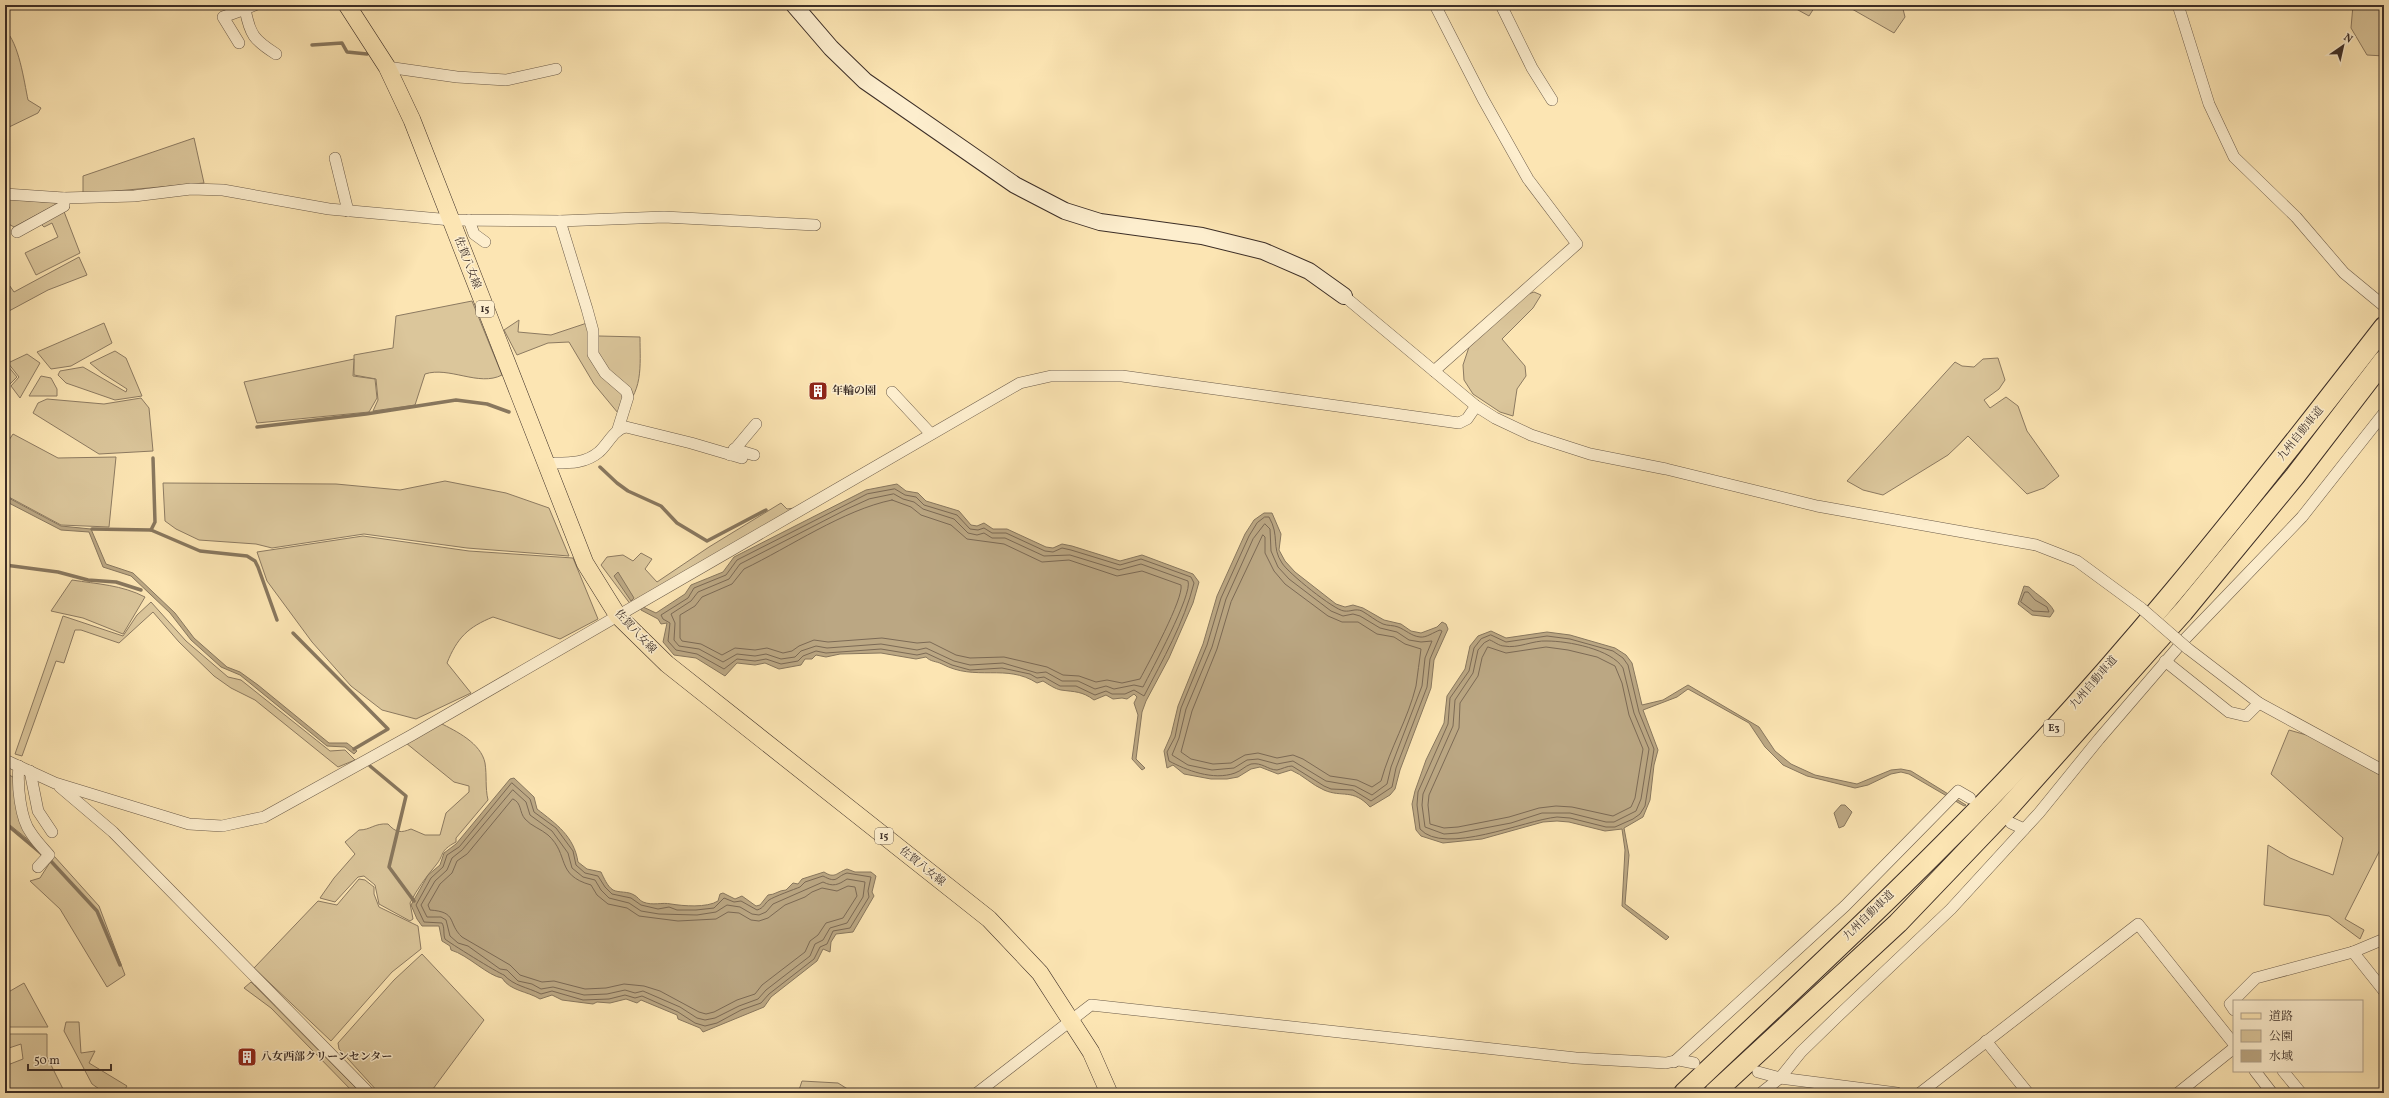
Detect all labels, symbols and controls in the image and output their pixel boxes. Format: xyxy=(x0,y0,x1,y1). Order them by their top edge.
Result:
north arrow xyxy=(2323,26,2363,66)
text: N xyxy=(2340,30,2355,47)
street label: 佐賀八女線 xyxy=(450,235,484,291)
road number: 15 xyxy=(476,301,494,317)
building icon: 年輪の園 xyxy=(807,380,829,402)
place label: 年輪の園 xyxy=(832,384,876,399)
street label: 九州自動車道 xyxy=(2274,404,2328,464)
street label: 佐賀八女線 xyxy=(611,607,659,657)
street label: 九州自動車道 xyxy=(2067,653,2121,713)
road number: E3 xyxy=(2044,720,2064,736)
road number: 15 xyxy=(875,828,893,844)
street label: 佐賀八女線 xyxy=(896,844,948,890)
street label: 九州自動車道 xyxy=(1840,888,1898,944)
legend xyxy=(2233,1000,2363,1072)
text: 道路 xyxy=(2269,1009,2293,1025)
text: 公園 xyxy=(2269,1029,2293,1045)
scale bar xyxy=(28,1046,111,1072)
building icon: 八女西部クリーンセンター xyxy=(236,1046,258,1068)
text: 水域 xyxy=(2269,1049,2293,1065)
place label: 八女西部クリーンセンター xyxy=(261,1050,392,1065)
text: 50 m xyxy=(34,1053,60,1069)

